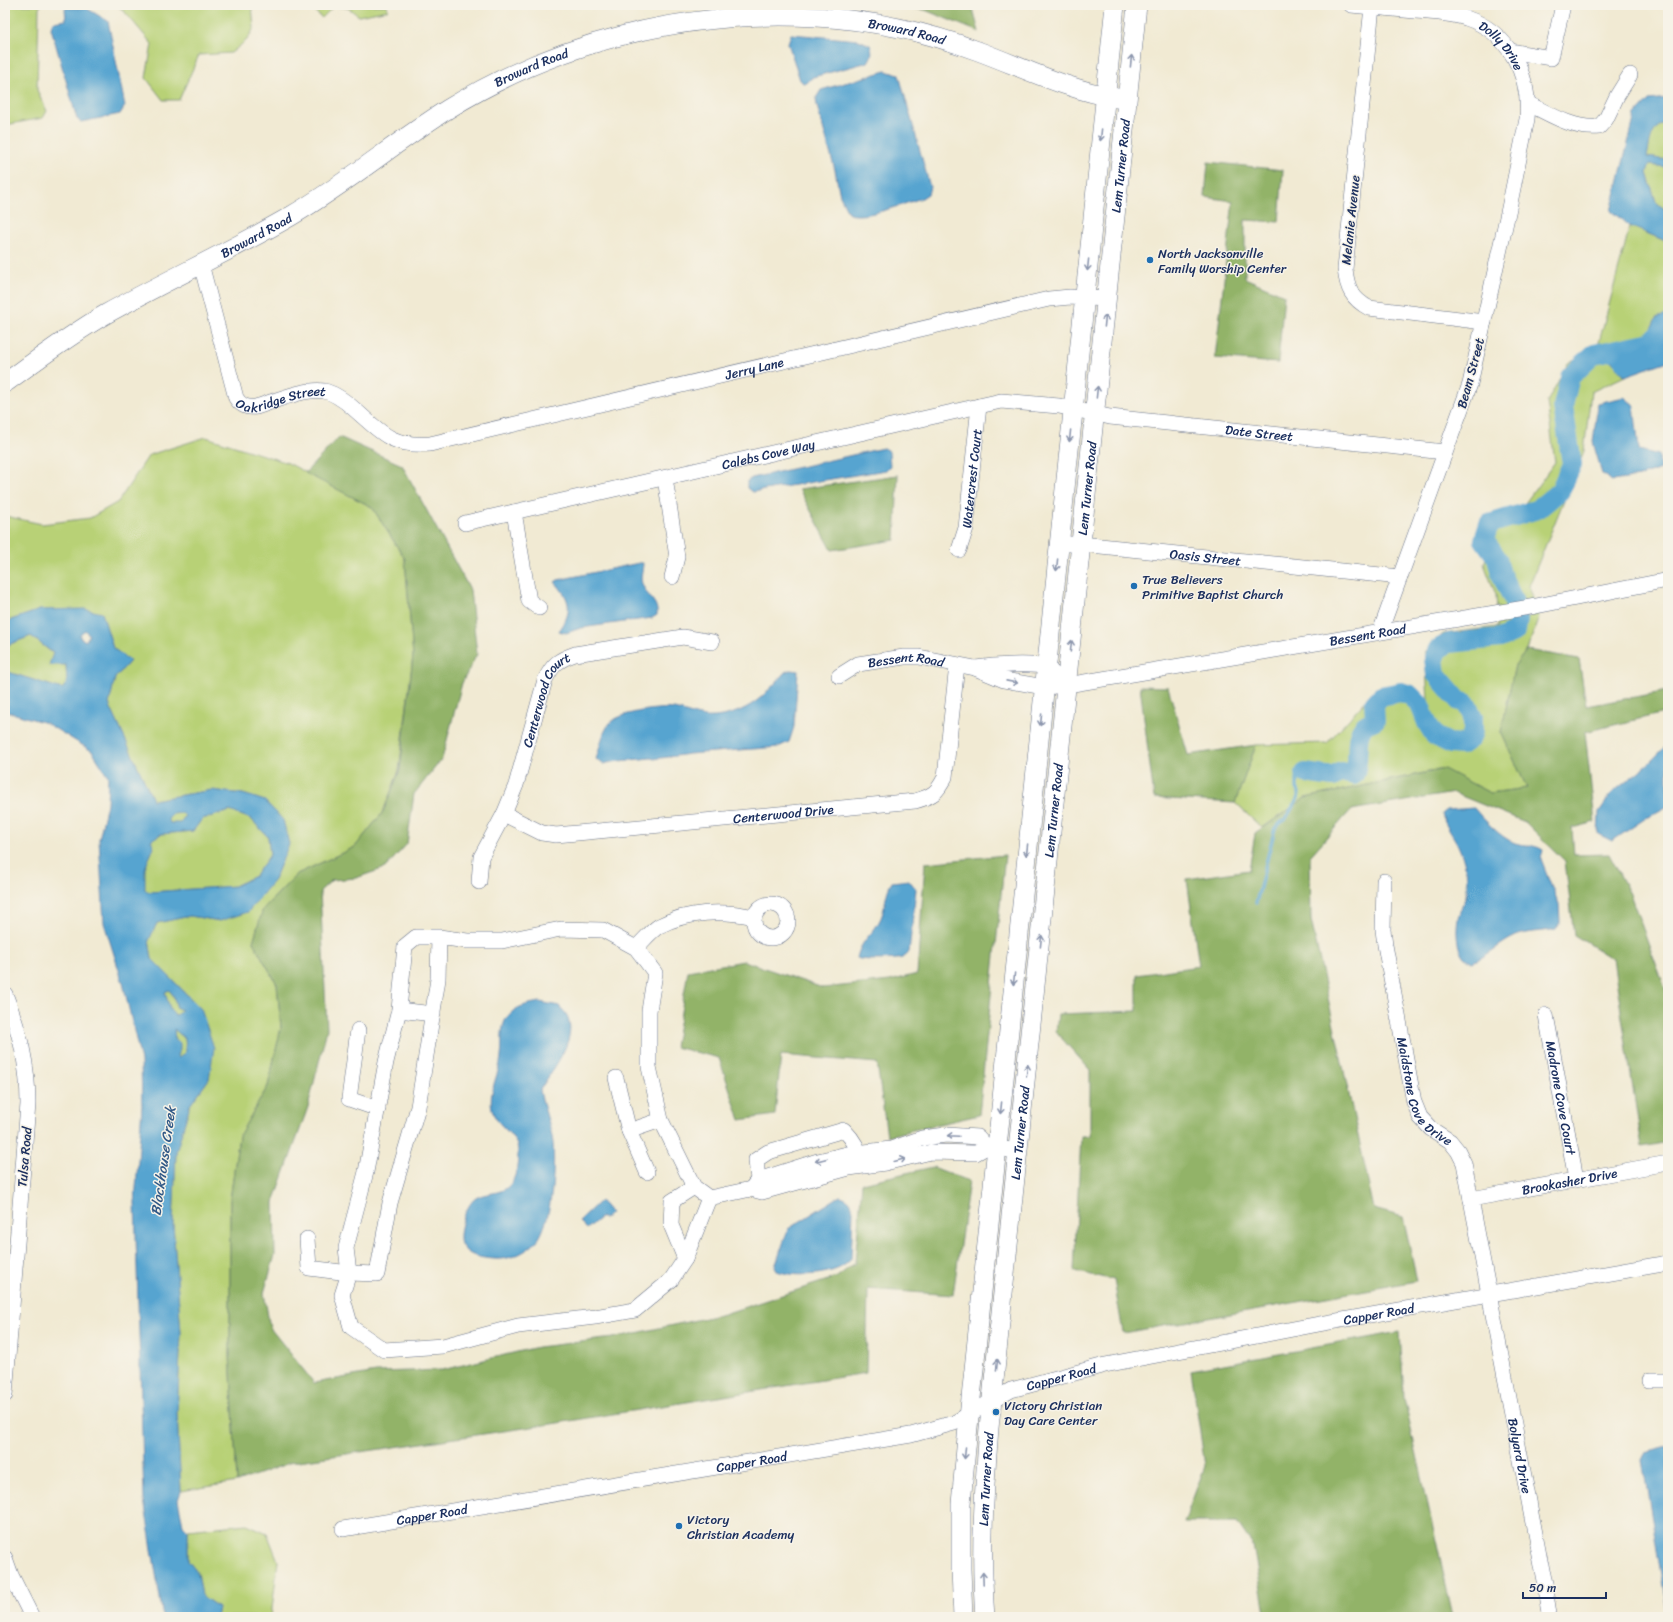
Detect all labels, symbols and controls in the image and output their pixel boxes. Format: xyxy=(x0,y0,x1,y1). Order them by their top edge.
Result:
street label: Broward Road xyxy=(866,12,949,52)
street label: Dolly Drive xyxy=(1474,15,1530,75)
street label: Broward Road xyxy=(490,41,573,94)
one-way arrow xyxy=(1128,55,1135,68)
street label: Lem Turner Road xyxy=(1104,117,1137,214)
one-way arrow xyxy=(1097,128,1105,141)
street label: Melanie Avenue xyxy=(1334,174,1367,266)
street label: Broward Road xyxy=(216,206,298,264)
place label: North Jacksonville Family Worship Center xyxy=(1158,242,1287,280)
marker: North Jacksonville Family Worship Center xyxy=(1145,255,1155,265)
one-way arrow xyxy=(1084,258,1092,271)
one-way arrow xyxy=(1101,315,1108,328)
street label: Beam Street xyxy=(1450,335,1491,411)
street label: Jerry Lane xyxy=(722,351,786,387)
street label: Oakridge Street xyxy=(230,379,328,419)
one-way arrow xyxy=(1094,386,1101,399)
street label: Date Street xyxy=(1224,418,1294,448)
street label: Watercrest Court xyxy=(955,427,989,529)
one-way arrow xyxy=(1066,429,1074,442)
street label: Calebs Cove Way xyxy=(720,433,817,476)
street label: Lem Turner Road xyxy=(1071,439,1104,536)
street label: Oasis Street xyxy=(1169,542,1242,573)
one-way arrow xyxy=(1053,558,1061,571)
place label: True Believers Primitive Baptist Church xyxy=(1142,568,1283,606)
marker: True Believers Primitive Baptist Church xyxy=(1129,581,1139,591)
street label: Bessent Road xyxy=(1328,617,1409,653)
one-way arrow xyxy=(1067,640,1075,653)
street label: Centerwood Court xyxy=(516,646,574,750)
street label: Bessent Road xyxy=(866,646,947,674)
one-way arrow xyxy=(1005,678,1018,686)
one-way arrow xyxy=(1037,713,1045,726)
street label: Lem Turner Road xyxy=(1037,761,1070,859)
street label: Centerwood Drive xyxy=(732,798,835,830)
one-way arrow xyxy=(1024,843,1031,856)
one-way arrow xyxy=(1037,935,1044,948)
one-way arrow xyxy=(1010,972,1018,985)
street label: Maidstone Cove Drive xyxy=(1390,1035,1457,1152)
street label: Madrone Cove Court xyxy=(1539,1039,1582,1157)
one-way arrow xyxy=(1024,1064,1031,1077)
street label: Lem Turner Road xyxy=(1004,1084,1037,1181)
one-way arrow xyxy=(997,1101,1005,1114)
water label: Blockhouse Creek xyxy=(144,1104,184,1217)
street label: Tulsa Road xyxy=(10,1125,39,1188)
one-way arrow xyxy=(947,1132,960,1139)
one-way arrow xyxy=(894,1155,907,1163)
one-way arrow xyxy=(815,1157,828,1164)
street label: Brookasher Drive xyxy=(1520,1161,1619,1202)
street label: Capper Road xyxy=(1342,1296,1417,1332)
street label: Capper Road xyxy=(1024,1357,1100,1397)
one-way arrow xyxy=(993,1359,1000,1372)
place label: Victory Christian Day Care Center xyxy=(1004,1394,1102,1432)
marker: Victory Christian Day Care Center xyxy=(991,1407,1001,1417)
street label: Bolyard Drive xyxy=(1501,1416,1538,1496)
street label: Lem Turner Road xyxy=(972,1430,1001,1526)
street label: Capper Road xyxy=(714,1445,790,1479)
one-way arrow xyxy=(962,1446,969,1459)
street label: Capper Road xyxy=(395,1497,470,1532)
place label: Victory Christian Academy xyxy=(687,1508,794,1546)
marker: Victory Christian Academy xyxy=(674,1521,684,1531)
one-way arrow xyxy=(979,1572,987,1585)
scale bar xyxy=(1523,1574,1606,1600)
text: 50 m xyxy=(1529,1577,1556,1599)

